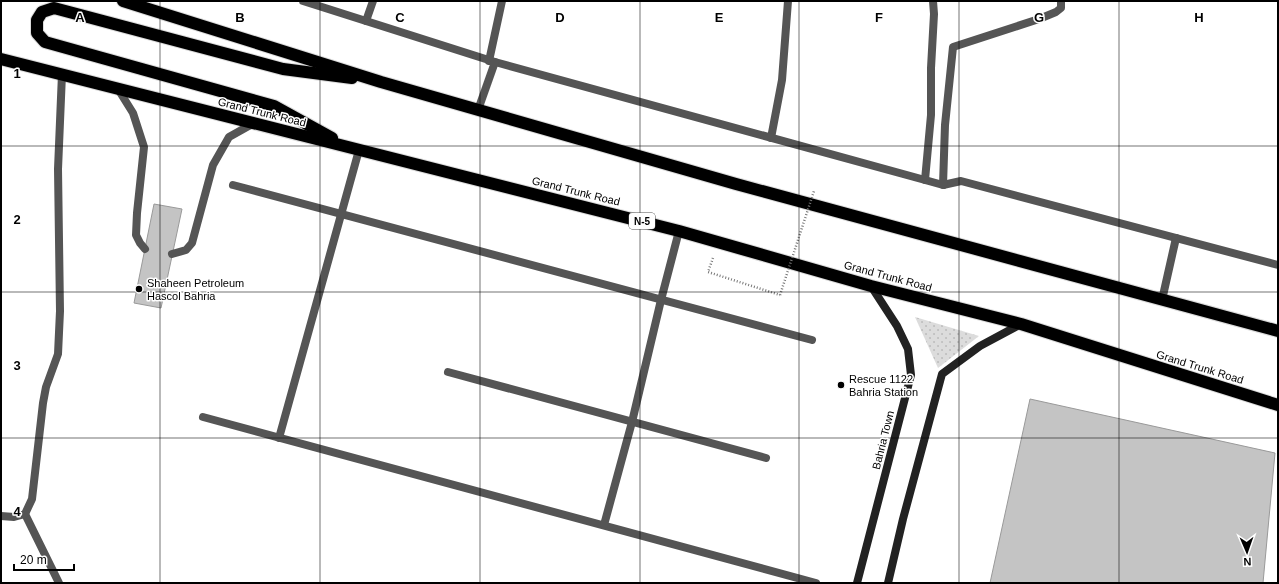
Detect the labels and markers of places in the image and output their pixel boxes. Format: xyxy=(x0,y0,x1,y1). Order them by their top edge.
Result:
place label: Shaheen Petroleum Hascol Bahria xyxy=(147,277,244,302)
marker: Shaheen Petroleum Hascol Bahria xyxy=(134,284,144,294)
place label: Rescue 1122 Bahria Station xyxy=(849,373,918,398)
marker: Rescue 1122 Bahria Station xyxy=(836,380,846,390)

